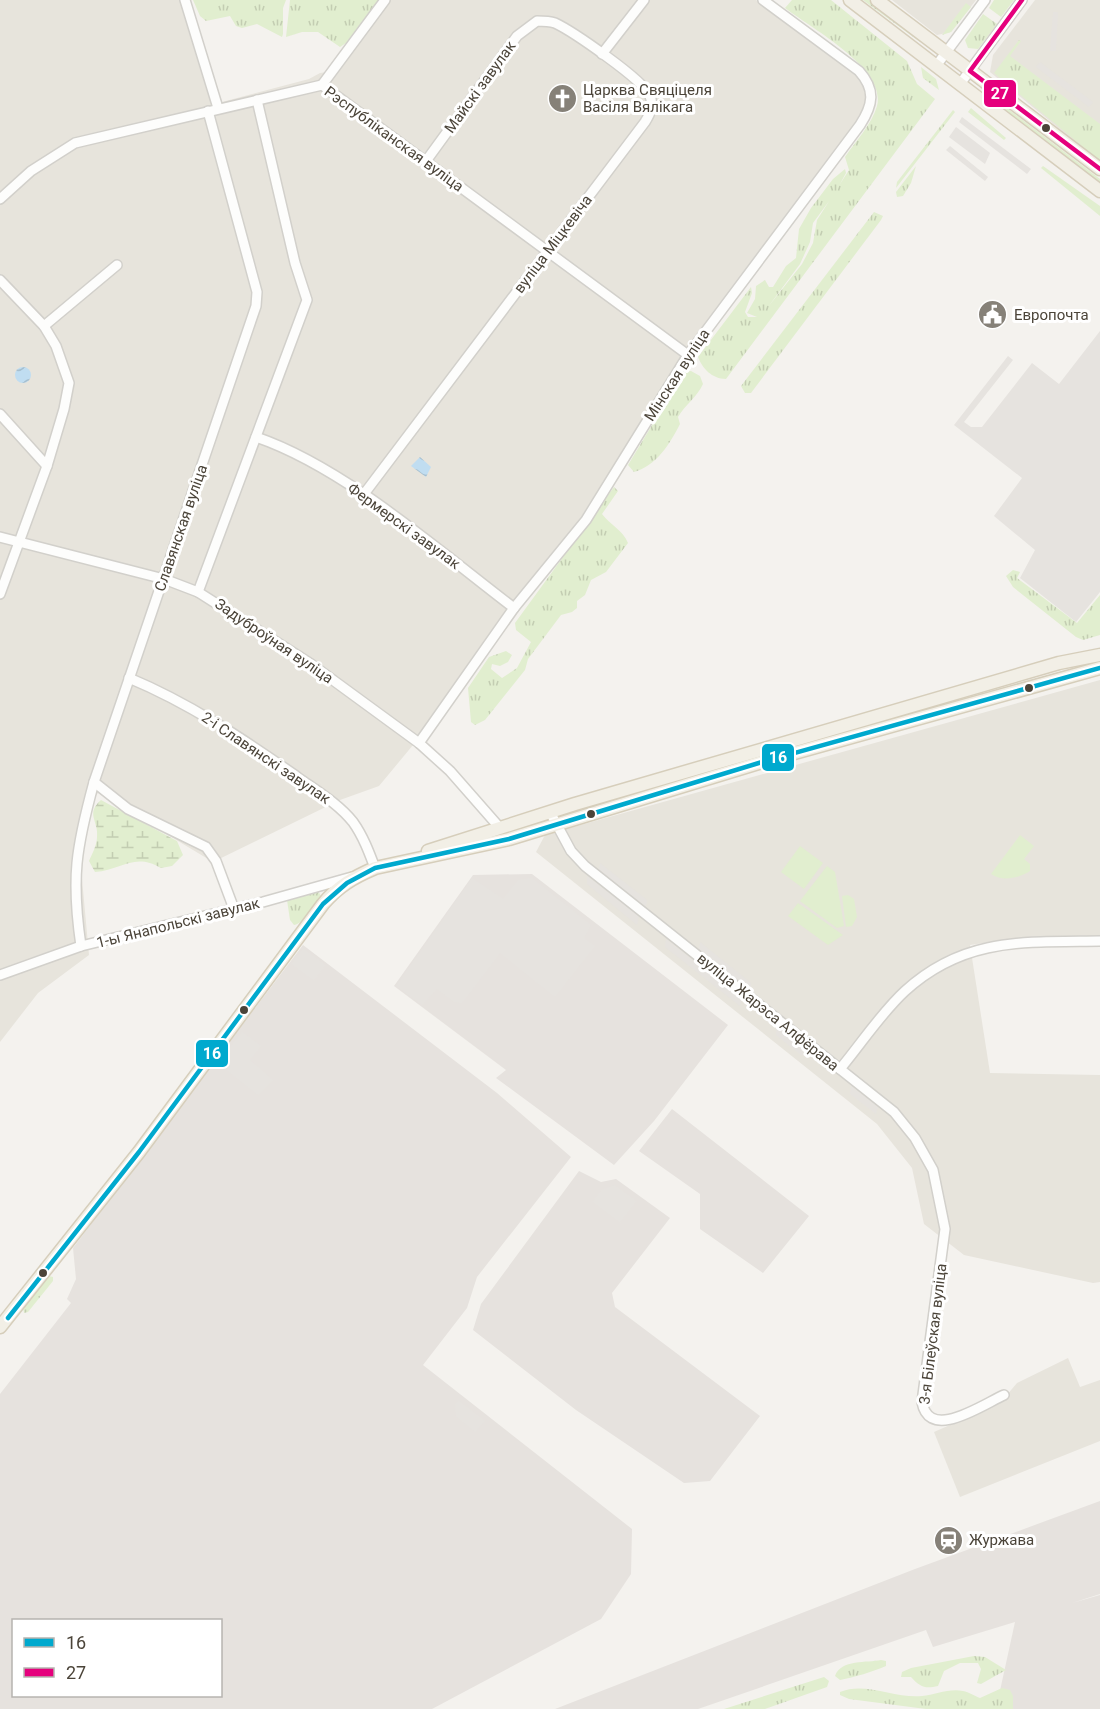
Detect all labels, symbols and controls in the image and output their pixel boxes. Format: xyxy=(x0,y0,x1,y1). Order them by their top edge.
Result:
street label: Майскі завулак xyxy=(441,38,519,136)
line badge: 27 xyxy=(983,79,1017,108)
place label: Царква Свяціцеля Васіля Вялікага xyxy=(583,81,712,116)
street label: Рэспубліканская вуліца xyxy=(321,83,467,195)
church icon: Царква Свяціцеля Васіля Вялікага xyxy=(546,83,578,115)
text: 27 xyxy=(991,84,1009,103)
unlabelled marker xyxy=(1040,122,1052,134)
street label: вуліца Міцкевіча xyxy=(510,191,596,297)
public building icon: Европочта xyxy=(977,299,1009,331)
place label: Европочта xyxy=(1014,306,1089,324)
street label: Мінская вуліца xyxy=(641,326,713,424)
street label: Славянская вуліца xyxy=(151,462,211,594)
street label: Фермерскі завулак xyxy=(344,479,464,573)
street label: Задуброўная вуліца xyxy=(211,595,337,687)
unlabelled marker xyxy=(1023,682,1035,694)
street label: 2-і Славянскі завулак xyxy=(198,708,334,808)
line badge: 16 xyxy=(761,743,795,772)
text: 16 xyxy=(769,748,787,767)
unlabelled marker xyxy=(585,808,597,820)
street label: 1-ы Янапольскі завулак xyxy=(95,894,261,952)
street label: вуліца Жарэса Алфёрава xyxy=(694,949,842,1075)
unlabelled marker xyxy=(238,1004,250,1016)
line badge: 16 xyxy=(195,1039,229,1068)
text: 16 xyxy=(203,1044,221,1063)
street label: 3-я Білеўская вуліца xyxy=(915,1262,951,1406)
unlabelled marker xyxy=(37,1267,49,1279)
station icon: Журжава xyxy=(932,1524,964,1556)
place label: Журжава xyxy=(969,1531,1034,1549)
legend xyxy=(12,1619,222,1697)
text: 16 xyxy=(66,1632,86,1653)
text: 27 xyxy=(66,1662,86,1683)

